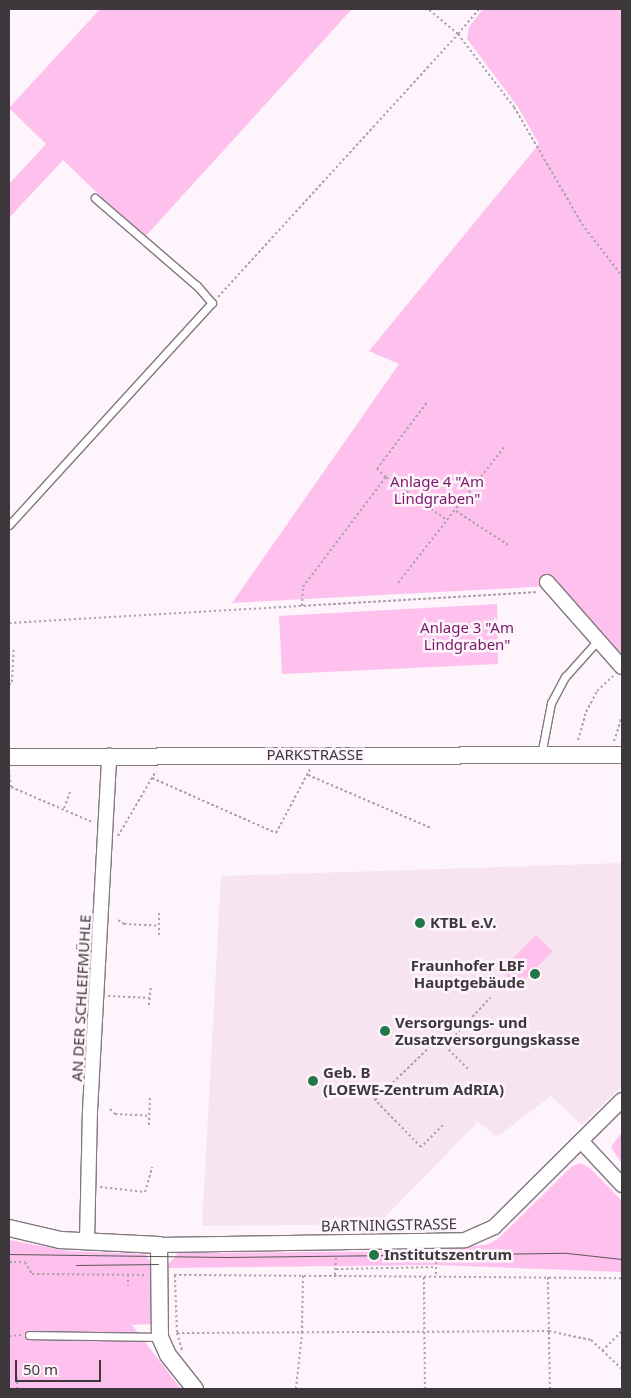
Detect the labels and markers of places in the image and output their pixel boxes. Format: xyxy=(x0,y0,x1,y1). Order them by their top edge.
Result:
place label: KTBL e.V. xyxy=(430,914,496,932)
marker: KTBL e.V. xyxy=(414,917,426,929)
place label: Fraunhofer LBF Hauptgebäude xyxy=(411,956,525,991)
marker: Fraunhofer LBF Hauptgebäude xyxy=(529,968,541,980)
place label: Versorgungs- und Zusatzversorgungskasse xyxy=(395,1013,580,1048)
marker: Versorgungs- und Zusatzversorgungskasse xyxy=(379,1025,391,1037)
place label: Geb. B (LOEWE-Zentrum AdRIA) xyxy=(323,1063,504,1098)
marker: Geb. B (LOEWE-Zentrum AdRIA) xyxy=(307,1075,319,1087)
place label: Institutszentrum xyxy=(384,1246,512,1264)
marker: Institutszentrum xyxy=(368,1249,380,1261)

